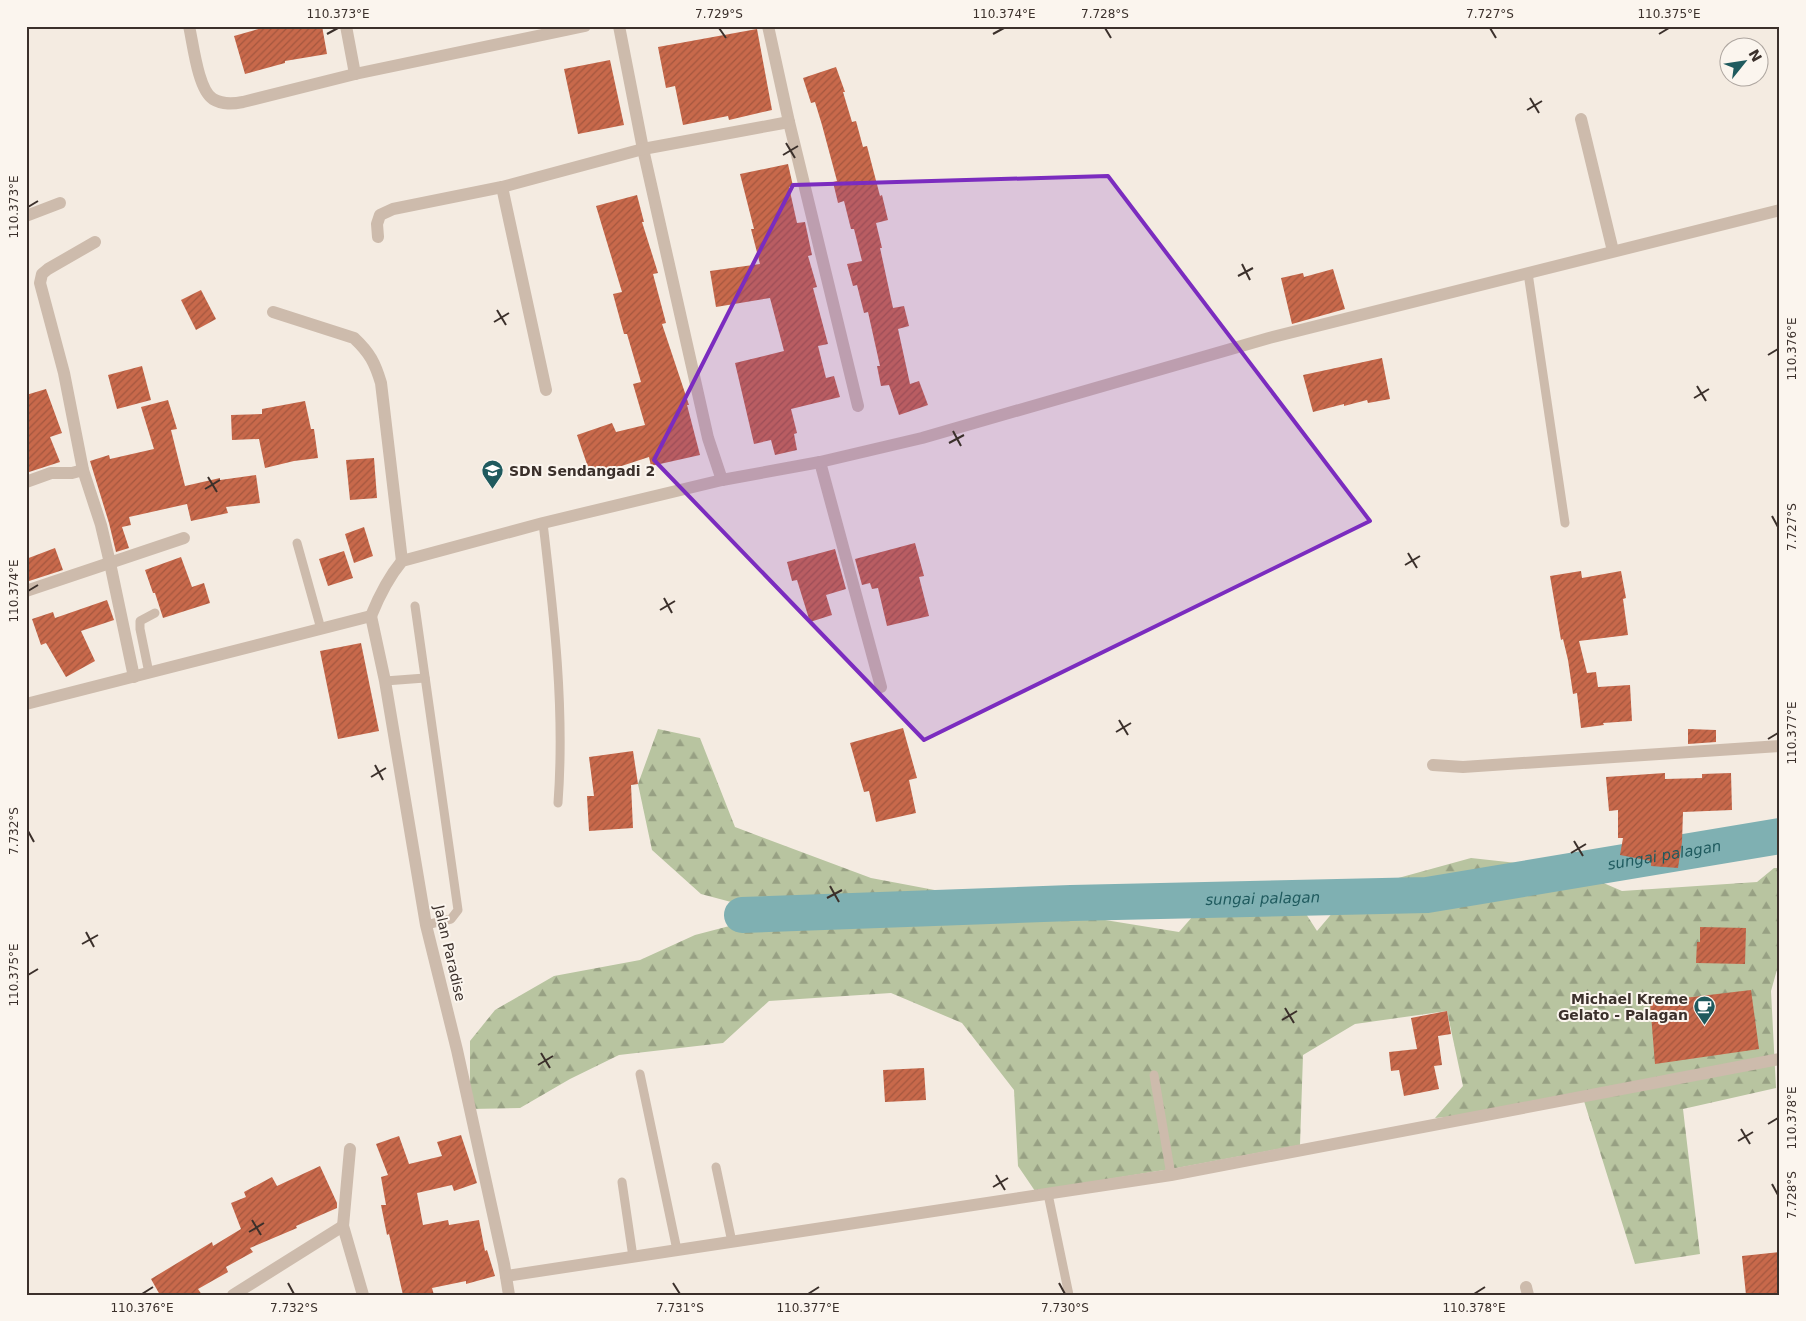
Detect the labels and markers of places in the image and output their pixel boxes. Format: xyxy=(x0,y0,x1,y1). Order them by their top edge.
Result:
school or university icon: SDN Sendangadi 2 xyxy=(481,459,505,490)
place label: SDN Sendangadi 2 xyxy=(509,463,655,479)
place label: Michael Kreme Gelato - Palagan xyxy=(1558,991,1688,1023)
cafe icon: Michael Kreme Gelato - Palagan xyxy=(1692,995,1716,1026)

